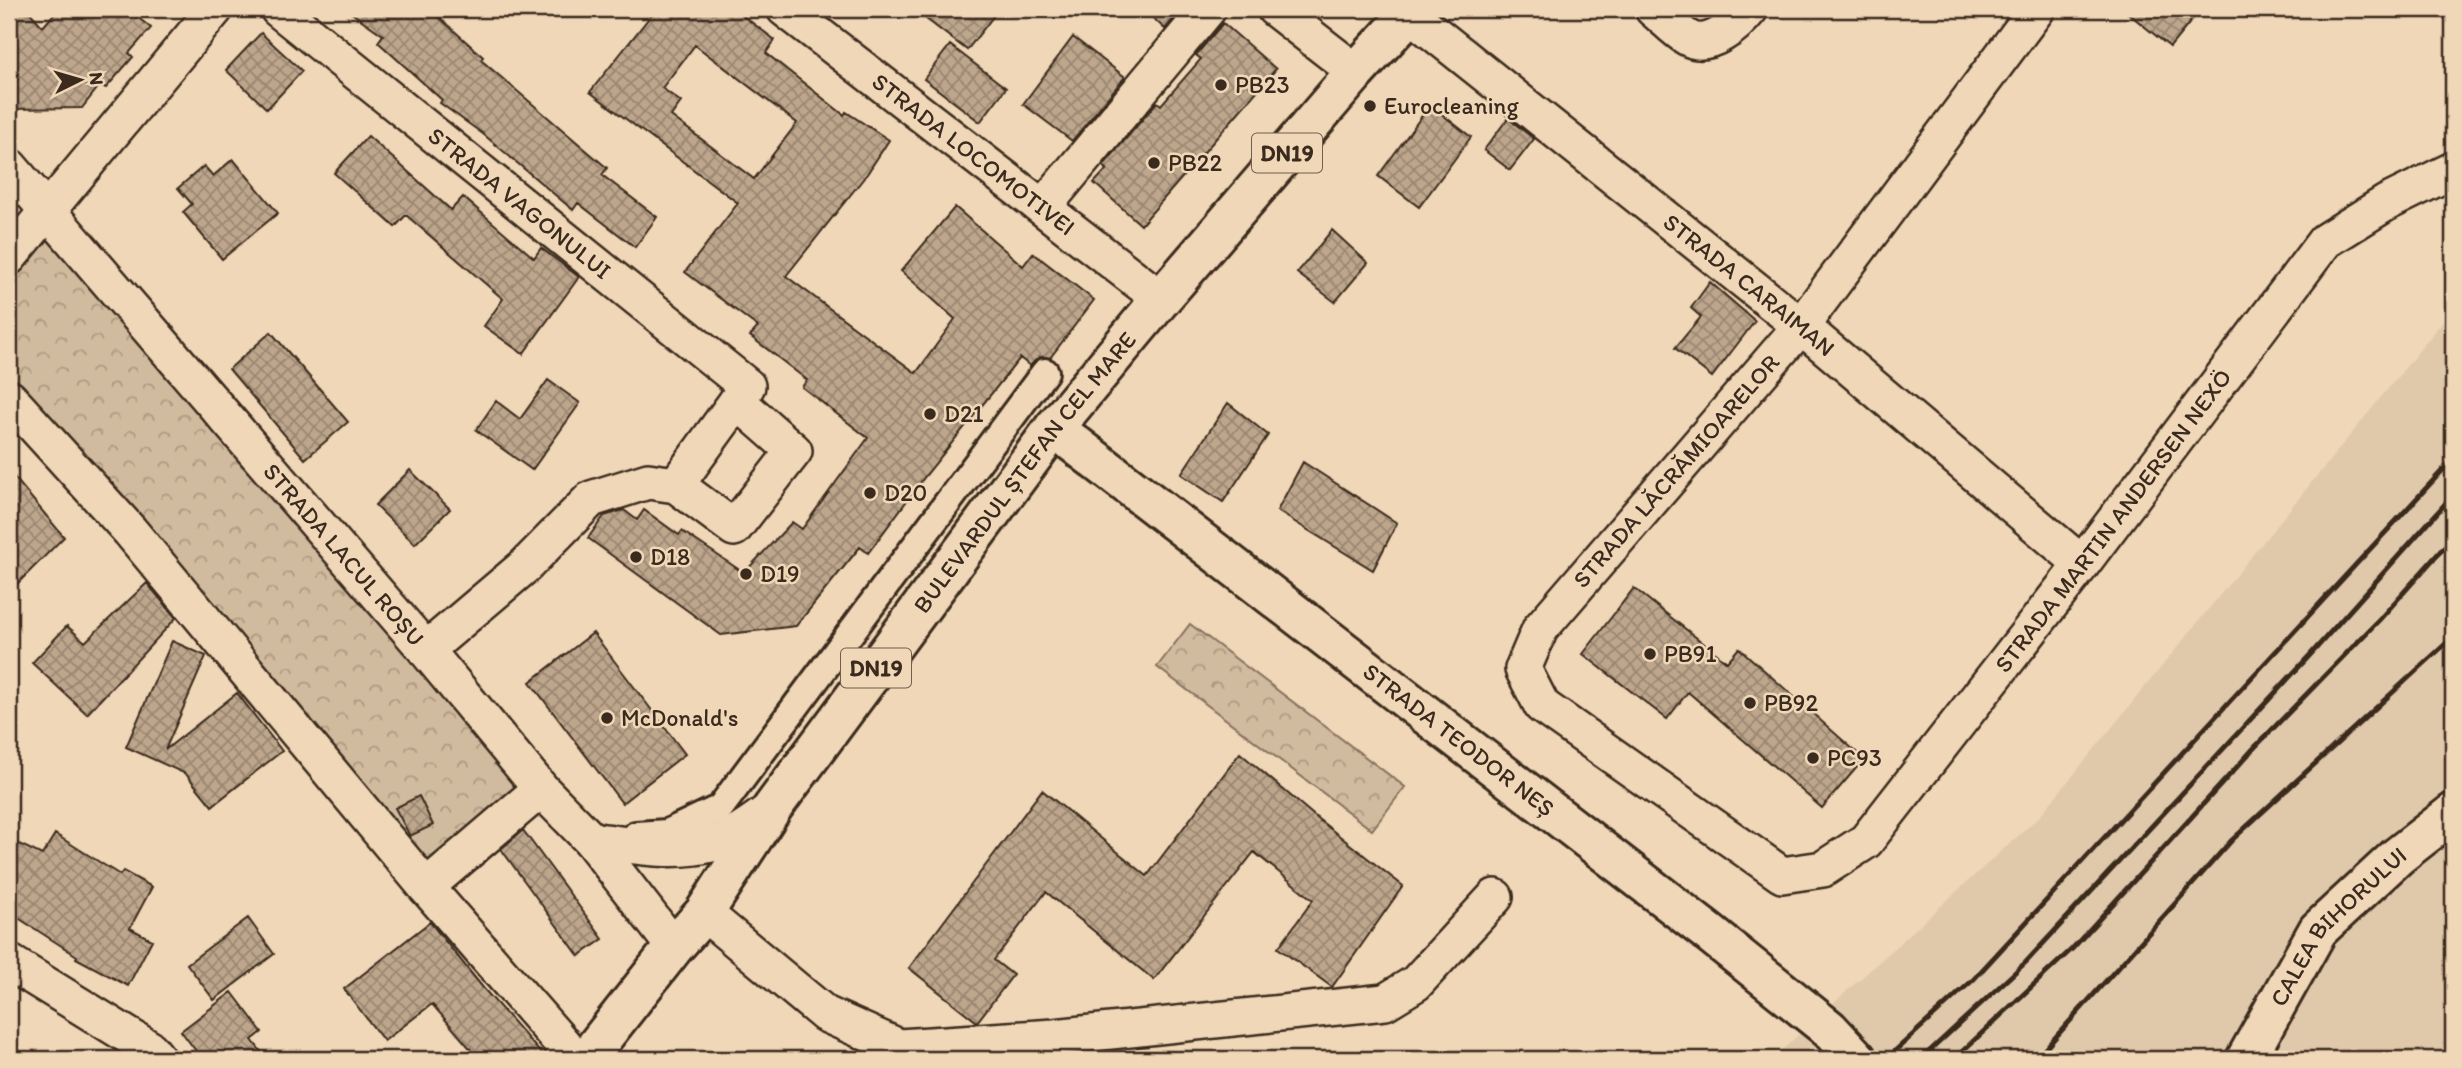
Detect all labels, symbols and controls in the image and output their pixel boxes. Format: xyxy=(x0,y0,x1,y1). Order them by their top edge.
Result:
north arrow xyxy=(46,46,116,116)
street label: STRADA LOCOMOTIVEI xyxy=(867,67,1081,241)
place label: PB23 xyxy=(1235,70,1290,99)
text: N xyxy=(84,71,108,86)
marker: PB23 xyxy=(1213,77,1229,93)
place label: Eurocleaning xyxy=(1384,91,1519,120)
marker: Eurocleaning xyxy=(1362,98,1378,114)
street label: STRADA VAGONULUI xyxy=(423,121,617,285)
road number: DN19 xyxy=(1252,134,1322,172)
place label: PB22 xyxy=(1168,148,1222,177)
marker: PB22 xyxy=(1146,155,1162,171)
street label: STRADA CARAIMAN xyxy=(1658,207,1841,362)
street label: BULEVARDUL ȘTEFAN CEL MARE xyxy=(907,325,1142,619)
street label: STRADA LĂCRĂMIOARELOR xyxy=(1566,348,1785,593)
street label: STRADA MARTIN ANDERSEN NEXÖ xyxy=(1988,363,2238,678)
place label: D21 xyxy=(944,399,984,428)
marker: D21 xyxy=(922,406,938,422)
street label: STRADA LACUL ROȘU xyxy=(258,457,431,652)
place label: D20 xyxy=(884,478,927,507)
marker: D20 xyxy=(862,485,878,501)
place label: D18 xyxy=(650,542,690,571)
marker: D18 xyxy=(628,549,644,565)
place label: D19 xyxy=(760,559,800,588)
marker: D19 xyxy=(738,566,754,582)
place label: PB91 xyxy=(1664,639,1717,668)
marker: PB91 xyxy=(1642,646,1658,662)
road number: DN19 xyxy=(841,648,911,688)
street label: STRADA TEODOR NEȘ xyxy=(1357,657,1561,822)
place label: PB92 xyxy=(1764,688,1818,717)
marker: PB92 xyxy=(1742,695,1758,711)
place label: McDonald's xyxy=(621,703,738,732)
marker: McDonald's xyxy=(599,710,615,726)
place label: PC93 xyxy=(1827,743,1882,772)
marker: PC93 xyxy=(1805,750,1821,766)
street label: CALEA BIHORULUI xyxy=(2263,840,2412,1011)

